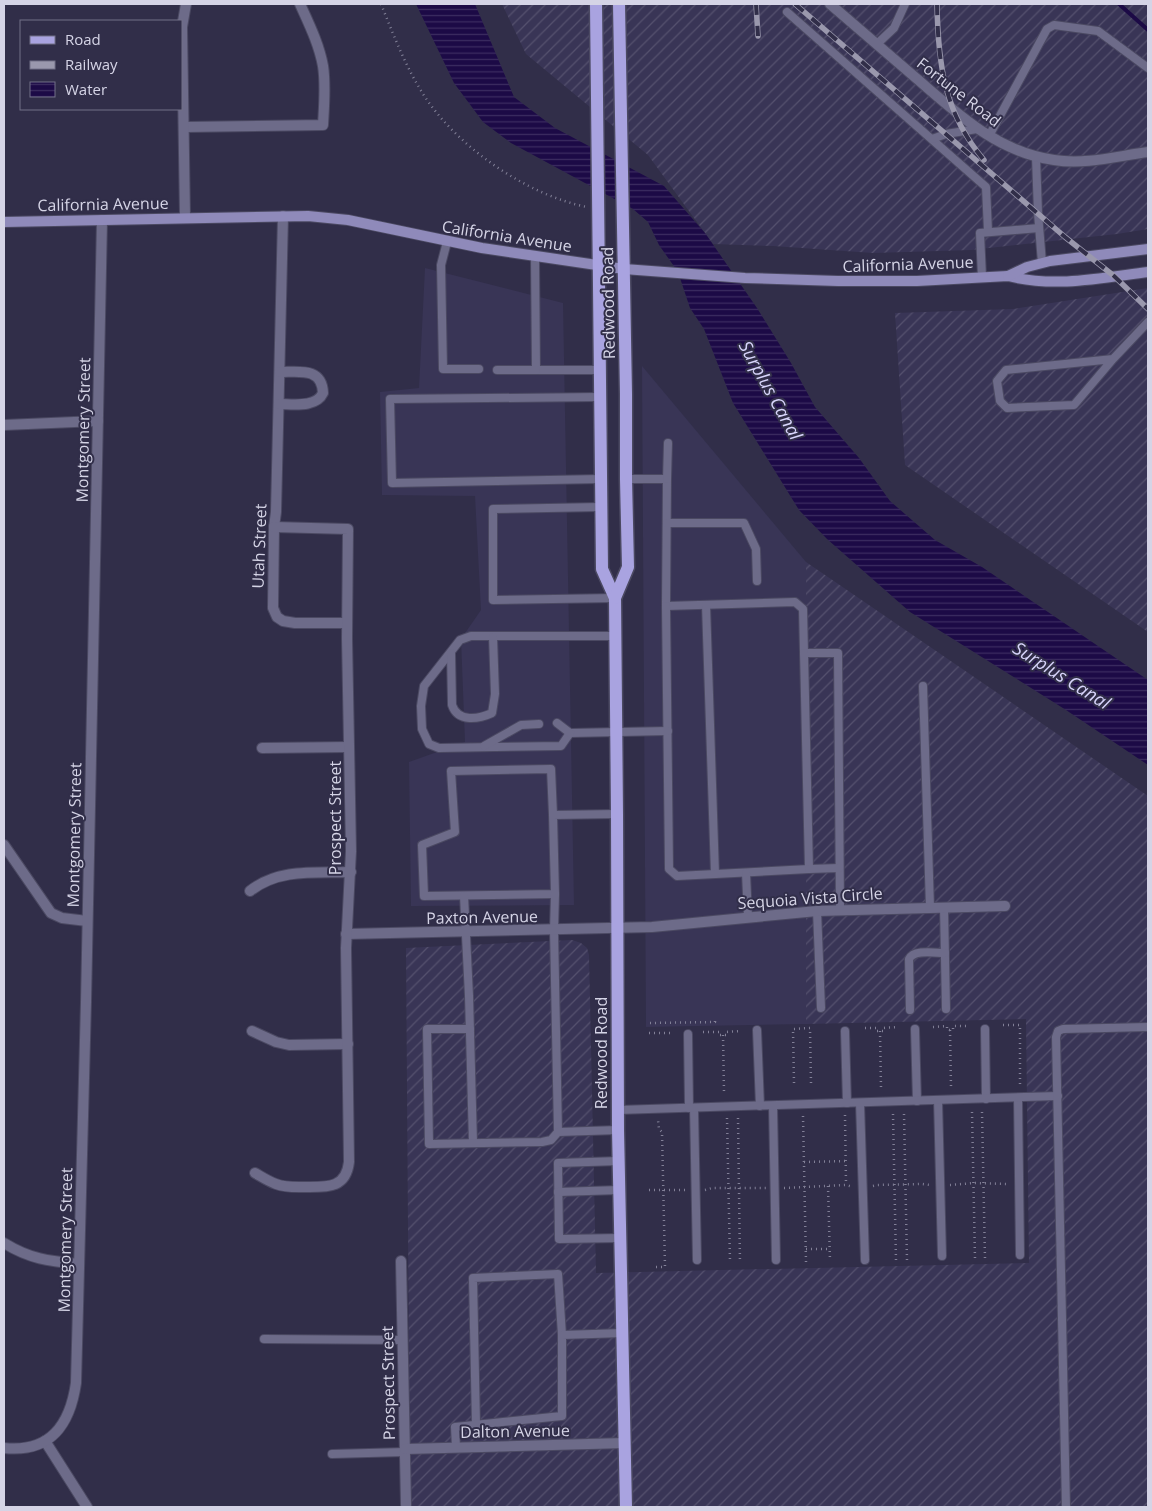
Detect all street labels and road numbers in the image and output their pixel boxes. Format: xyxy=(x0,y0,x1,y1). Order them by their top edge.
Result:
street label: Fortune Road xyxy=(912,52,1006,132)
street label: California Avenue xyxy=(37,192,169,216)
street label: California Avenue xyxy=(440,215,574,257)
street label: Redwood Road xyxy=(596,247,620,359)
street label: California Avenue xyxy=(842,251,974,277)
street label: Montgomery Street xyxy=(71,357,95,503)
street label: Utah Street xyxy=(247,503,271,589)
street label: Prospect Street xyxy=(324,761,346,875)
street label: Montgomery Street xyxy=(62,762,86,908)
street label: Sequoia Vista Circle xyxy=(737,882,883,914)
street label: Paxton Avenue xyxy=(426,905,538,929)
street label: Redwood Road xyxy=(590,997,612,1109)
street label: Montgomery Street xyxy=(53,1167,77,1313)
street label: Prospect Street xyxy=(376,1325,400,1440)
street label: Dalton Avenue xyxy=(460,1419,570,1443)

